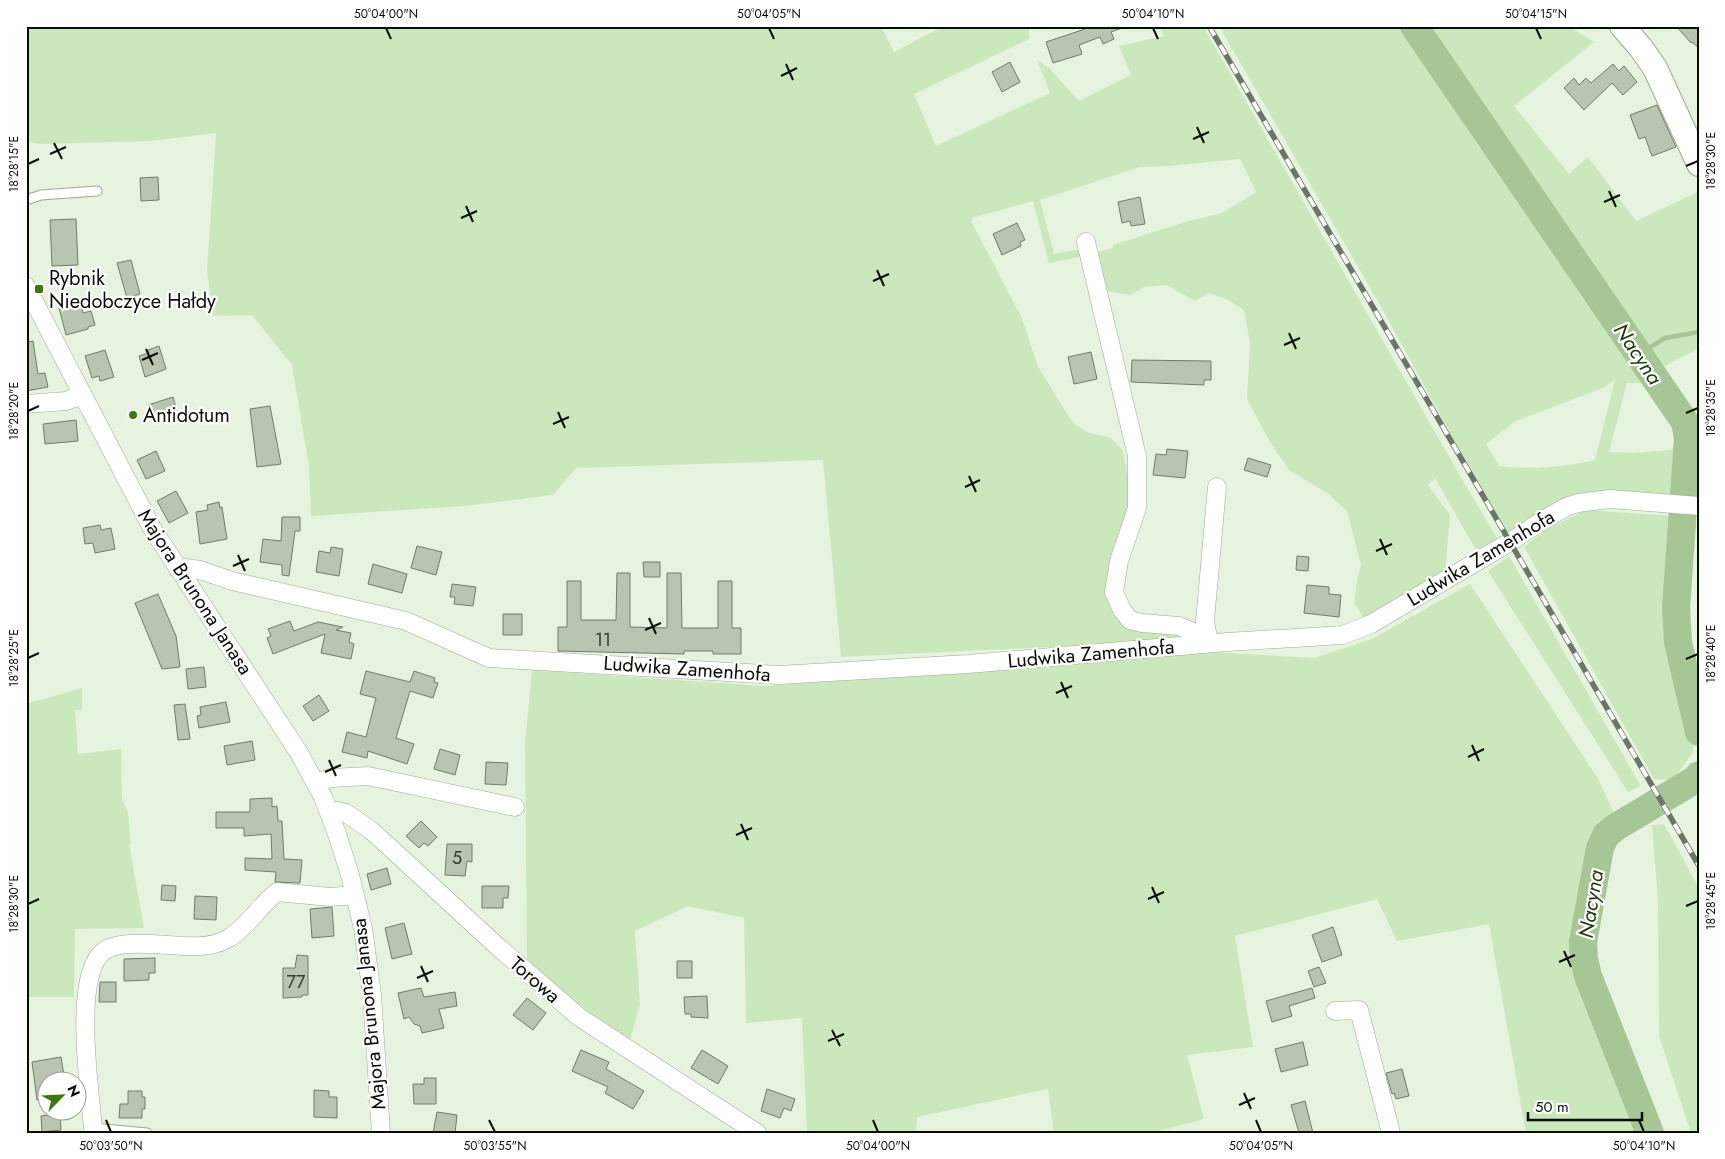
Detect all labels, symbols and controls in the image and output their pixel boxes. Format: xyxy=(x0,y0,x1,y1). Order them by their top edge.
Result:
text: 50°04'00"N xyxy=(354,5,418,23)
text: 50°04'05"N xyxy=(737,5,801,23)
text: 50°04'10"N xyxy=(1122,5,1184,23)
text: 50°04'15"N xyxy=(1505,5,1567,23)
text: 18°28'30"E xyxy=(1702,132,1720,190)
text: 18°28'15"E xyxy=(5,136,23,192)
place label: Rybnik Niedobczyce Hałdy xyxy=(49,264,216,316)
marker: Rybnik Niedobczyce Hałdy xyxy=(33,283,45,295)
water label: Nacyna xyxy=(1606,317,1670,391)
text: 18°28'35"E xyxy=(1702,379,1720,437)
text: 18°28'20"E xyxy=(5,382,23,440)
place label: Antidotum xyxy=(143,401,230,430)
marker: Antidotum xyxy=(127,409,139,421)
street label: Ludwika Zamenhofa xyxy=(1402,502,1560,614)
street label: Majora Brunona Janasa xyxy=(130,503,260,681)
text: 18°28'40"E xyxy=(1702,625,1720,683)
house number: 11 xyxy=(595,627,611,653)
text: 18°28'25"E xyxy=(5,629,23,687)
street label: Ludwika Zamenhofa xyxy=(1006,632,1176,676)
street label: Ludwika Zamenhofa xyxy=(602,649,772,689)
house number: 5 xyxy=(452,845,462,871)
water label: Nacyna xyxy=(1571,867,1611,940)
text: 18°28'45"E xyxy=(1702,872,1720,930)
text: 18°28'30"E xyxy=(5,875,23,933)
street label: Majora Brunona Janasa xyxy=(345,917,393,1111)
street label: Torowa xyxy=(503,950,567,1010)
house number: 77 xyxy=(287,969,306,995)
north arrow xyxy=(38,1072,88,1122)
text: N xyxy=(62,1082,85,1100)
scale bar xyxy=(1528,1089,1641,1121)
text: 50 m xyxy=(1535,1096,1569,1118)
text: 50°03'50"N xyxy=(79,1137,143,1155)
text: 50°03'55"N xyxy=(464,1137,526,1155)
text: 50°04'00"N xyxy=(846,1137,910,1155)
text: 50°04'05"N xyxy=(1229,1137,1293,1155)
text: 50°04'10"N xyxy=(1613,1137,1675,1155)

